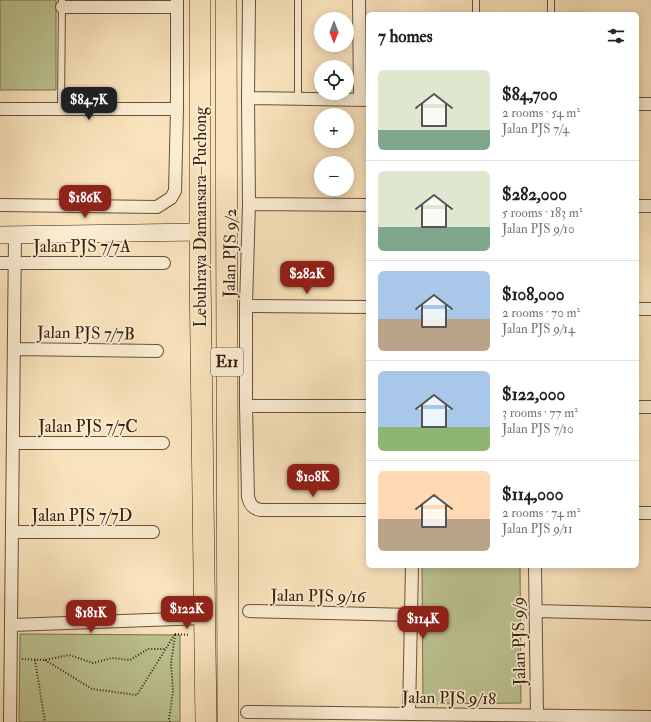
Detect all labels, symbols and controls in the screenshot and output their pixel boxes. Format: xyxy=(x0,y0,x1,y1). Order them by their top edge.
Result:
north arrow xyxy=(314,12,354,52)
map controls xyxy=(314,12,354,196)
icon: filters xyxy=(605,25,627,47)
text: 7 homes xyxy=(378,26,433,47)
button: locate xyxy=(314,60,354,100)
text: $84,700 xyxy=(502,84,558,105)
icon: home xyxy=(410,86,458,134)
pin: $84.7K xyxy=(56,87,122,121)
text: $84.7K xyxy=(70,92,108,108)
text: 2 rooms · 54 m² xyxy=(502,105,580,121)
street label: Lebuhraya Damansara–Puchong xyxy=(190,106,212,327)
button: + xyxy=(314,108,354,148)
text: Jalan PJS 7/4 xyxy=(502,121,569,137)
button: − xyxy=(314,156,354,196)
text: $282,000 xyxy=(502,184,567,205)
pin: $186K xyxy=(57,185,113,219)
icon: home xyxy=(410,187,458,235)
text: $186K xyxy=(68,190,102,206)
text: 5 rooms · 183 m² xyxy=(502,205,583,221)
street label: Jalan PJS 9/2 xyxy=(219,208,242,299)
text: Jalan PJS 9/10 xyxy=(502,221,575,237)
street label: Jalan PJS 7/7A xyxy=(32,236,131,258)
pin: $282K xyxy=(279,261,335,295)
text: $282K xyxy=(289,266,325,282)
text: $108,000 xyxy=(502,284,564,305)
icon: home xyxy=(410,287,458,335)
text: 2 rooms · 70 m² xyxy=(502,305,580,321)
text: Jalan PJS 9/14 xyxy=(502,321,575,337)
street label: Jalan PJS 7/7B xyxy=(36,322,135,345)
road number: E11 xyxy=(211,348,243,376)
text: $122,000 xyxy=(502,384,565,405)
icon: home xyxy=(410,387,458,435)
text: 3 rooms · 77 m² xyxy=(502,405,578,421)
street label: Jalan PJS 7/7C xyxy=(37,416,138,438)
text: Jalan PJS 7/10 xyxy=(502,421,574,437)
pin: $108K xyxy=(285,464,341,498)
text: $108K xyxy=(296,469,330,485)
text: $114,000 xyxy=(502,484,563,505)
icon: home xyxy=(410,487,458,535)
street label: Jalan PJS 7/7D xyxy=(31,505,132,527)
text: 2 rooms · 74 m² xyxy=(502,505,580,521)
text: Jalan PJS 9/11 xyxy=(502,521,573,537)
street label: Jalan PJS 9/16 xyxy=(269,585,367,608)
pin: $122K xyxy=(159,596,215,630)
street label: Jalan PJS 9/9 xyxy=(508,596,531,687)
pin: $181K xyxy=(63,600,119,634)
text: $122K xyxy=(170,601,204,617)
text: $181K xyxy=(75,605,107,621)
pin: $114K xyxy=(395,606,451,640)
text: $114K xyxy=(407,611,439,627)
street label: Jalan PJS 9/18 xyxy=(401,687,496,710)

